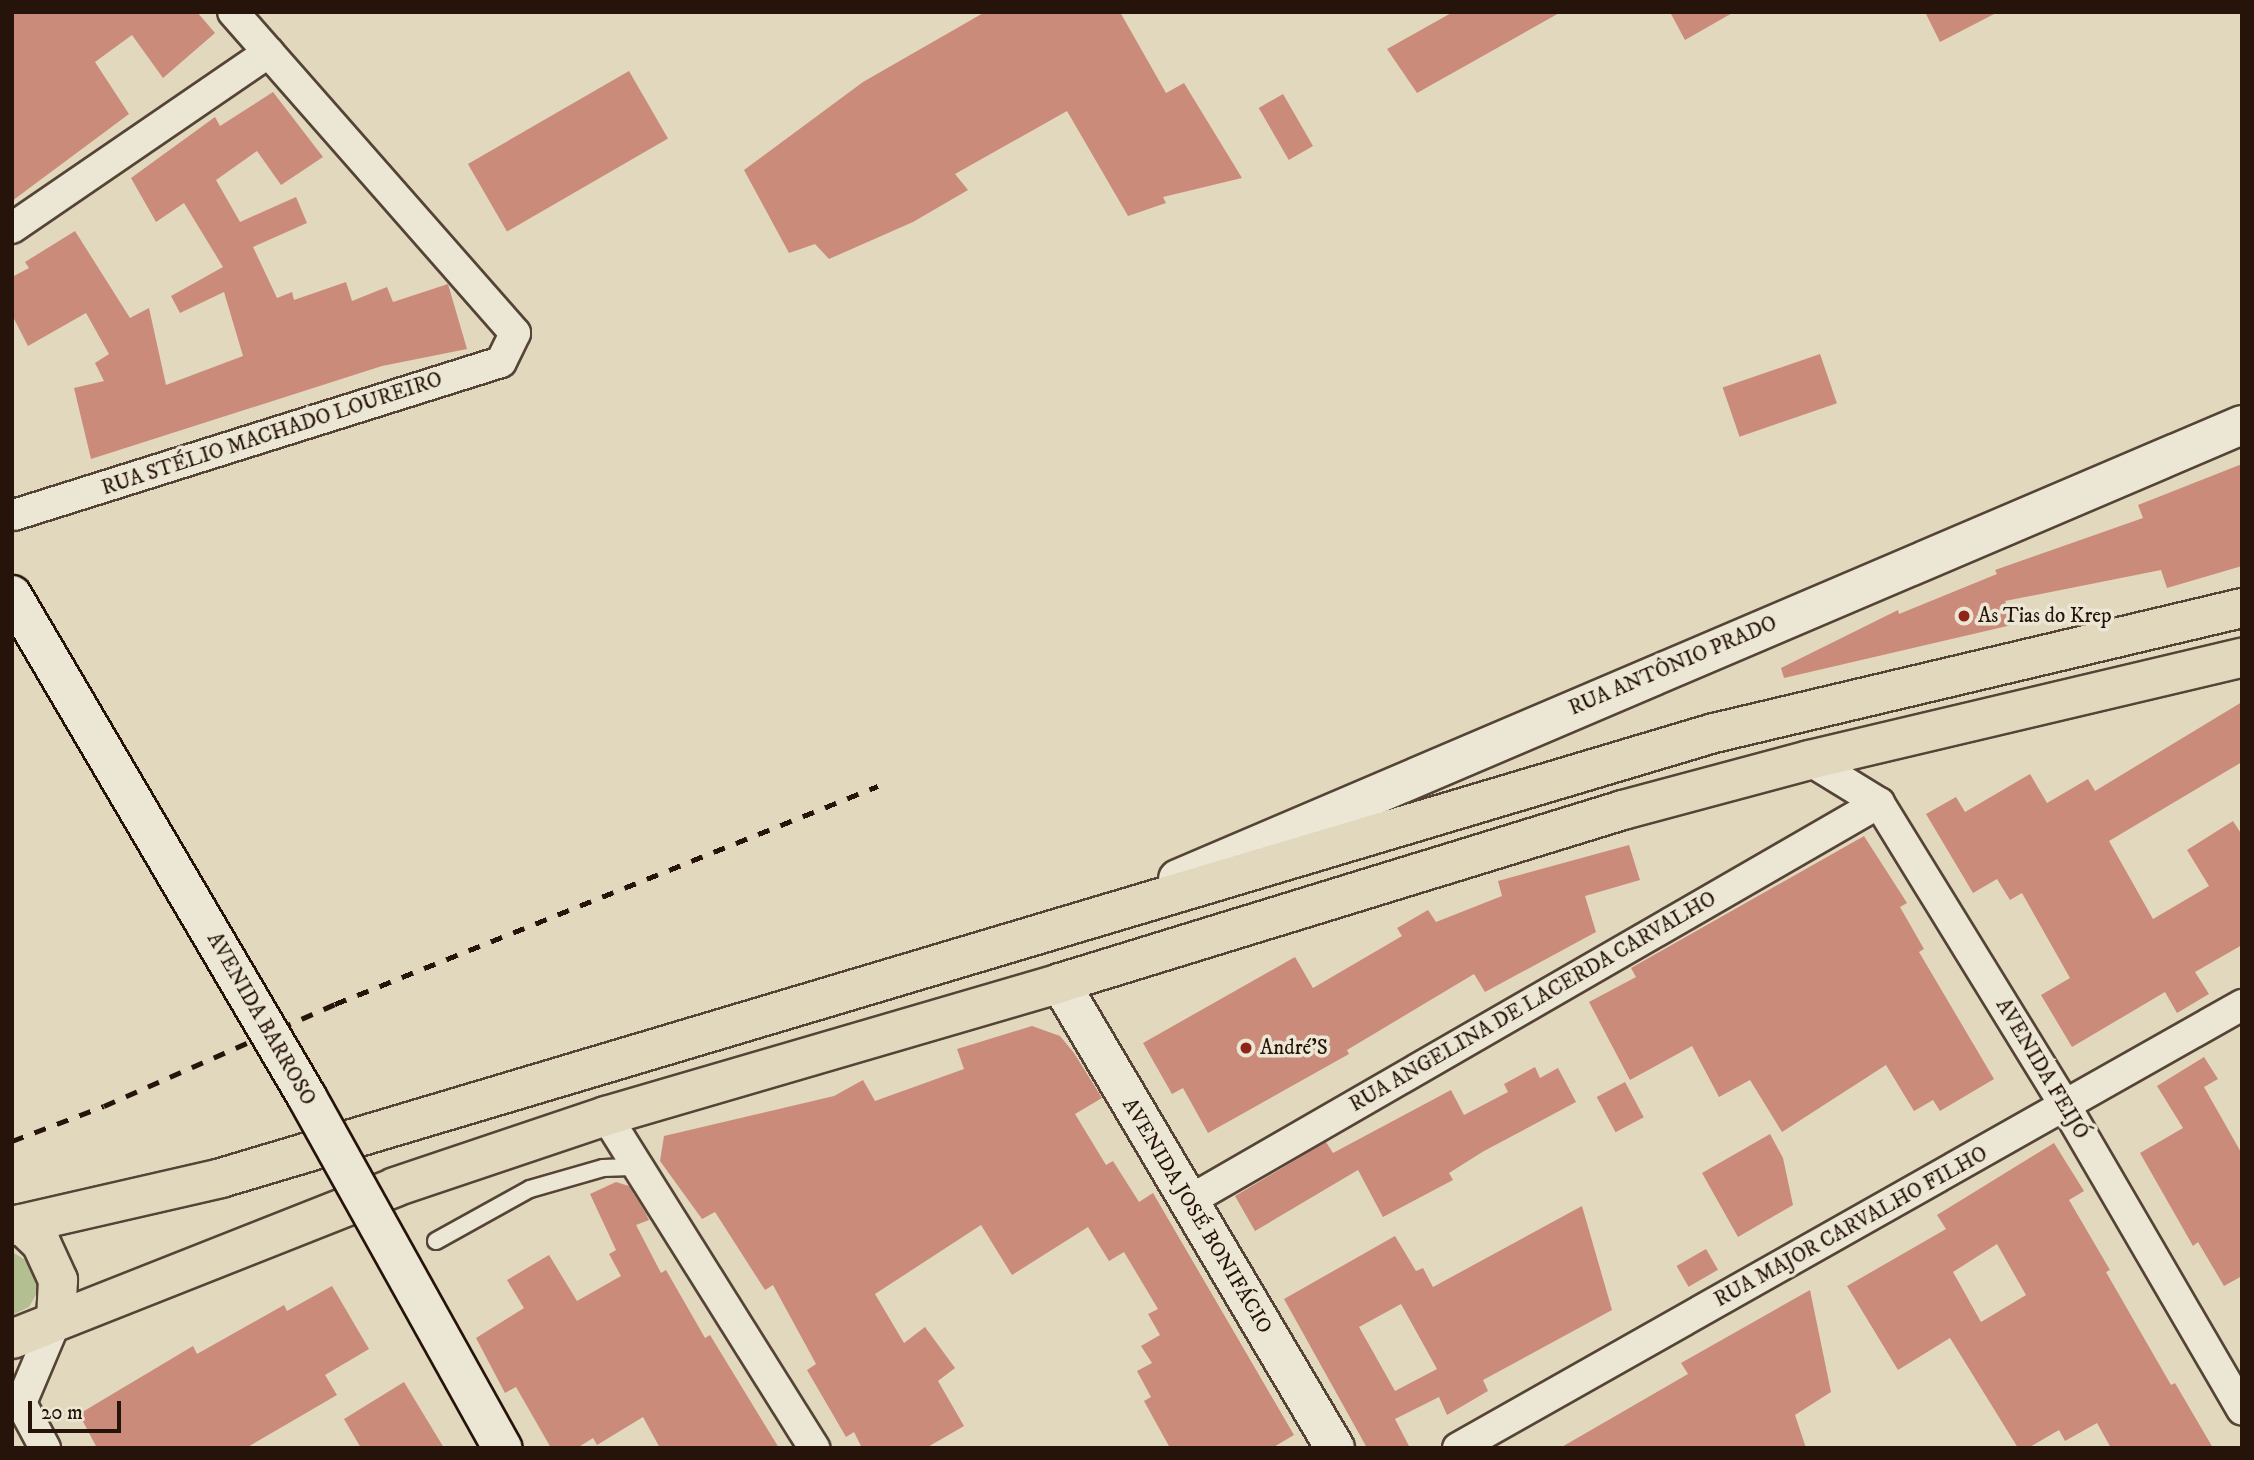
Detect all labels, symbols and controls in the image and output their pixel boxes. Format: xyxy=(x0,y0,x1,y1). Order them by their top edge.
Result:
street label: RUA STÉLIO MACHADO LOUREIRO xyxy=(98,367,446,501)
place label: As Tias do Krep xyxy=(1978,603,2112,629)
marker: As Tias do Krep xyxy=(1956,608,1972,624)
street label: RUA ANTÔNIO PRADO xyxy=(1565,611,1781,721)
street label: RUA ANGELINA DE LACERDA CARVALHO xyxy=(1345,886,1721,1118)
street label: AVENIDA BARROSO xyxy=(201,928,321,1110)
street label: AVENIDA FEIJÓ xyxy=(1990,994,2094,1144)
place label: André'S xyxy=(1260,1035,1328,1061)
marker: André'S xyxy=(1238,1040,1254,1056)
street label: AVENIDA JOSÉ BONIFÁCIO xyxy=(1117,1094,1277,1338)
street label: RUA MAJOR CARVALHO FILHO xyxy=(1710,1141,1992,1313)
scale bar xyxy=(32,1386,124,1430)
text: 20 m xyxy=(41,1400,83,1426)

